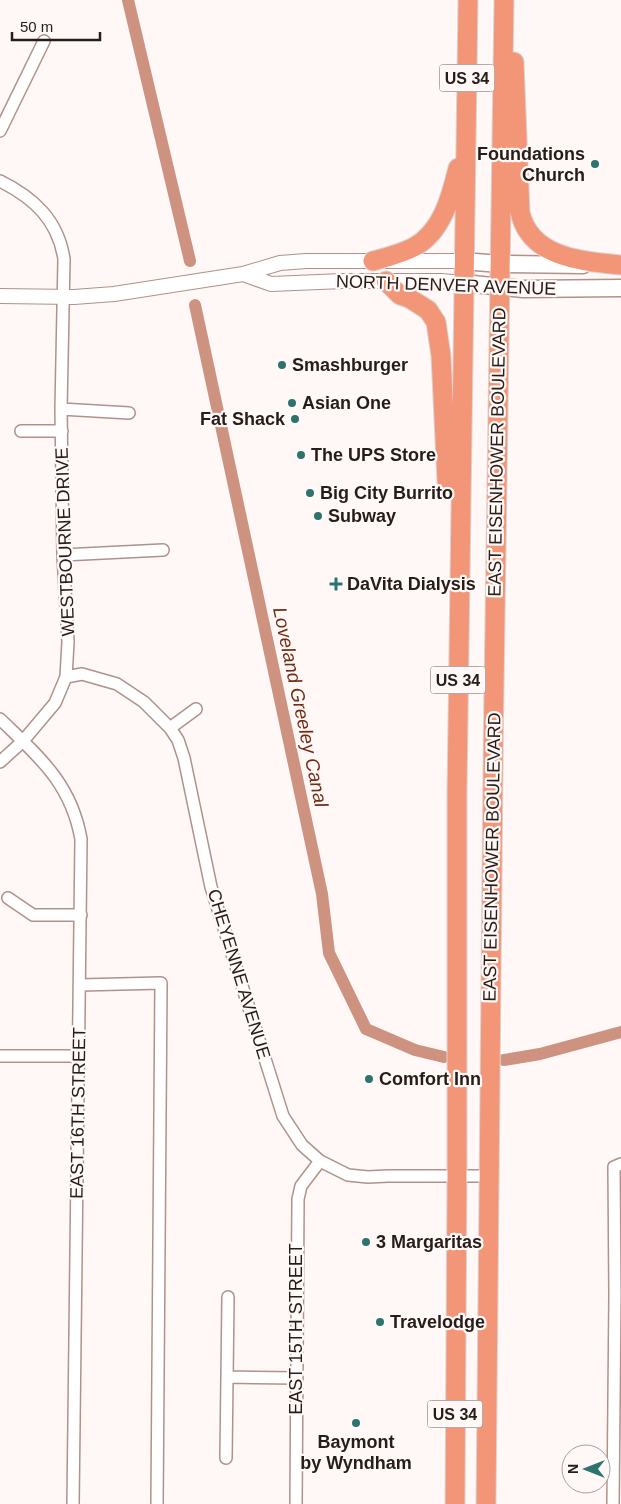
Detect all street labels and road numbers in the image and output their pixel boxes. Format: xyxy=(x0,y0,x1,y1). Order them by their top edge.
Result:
road number: US 34 xyxy=(440,64,494,92)
street label: NORTH DENVER AVENUE xyxy=(336,271,556,299)
street label: EAST EISENHOWER BOULEVARD xyxy=(484,307,510,597)
street label: WESTBOURNE DRIVE xyxy=(52,447,78,637)
road number: US 34 xyxy=(430,666,486,694)
street label: EAST EISENHOWER BOULEVARD xyxy=(479,712,505,1002)
street label: CHEYENNE AVENUE xyxy=(204,887,274,1061)
street label: EAST 16TH STREET xyxy=(67,1027,89,1199)
street label: EAST 15TH STREET xyxy=(286,1243,306,1415)
road number: US 34 xyxy=(428,1400,482,1428)

